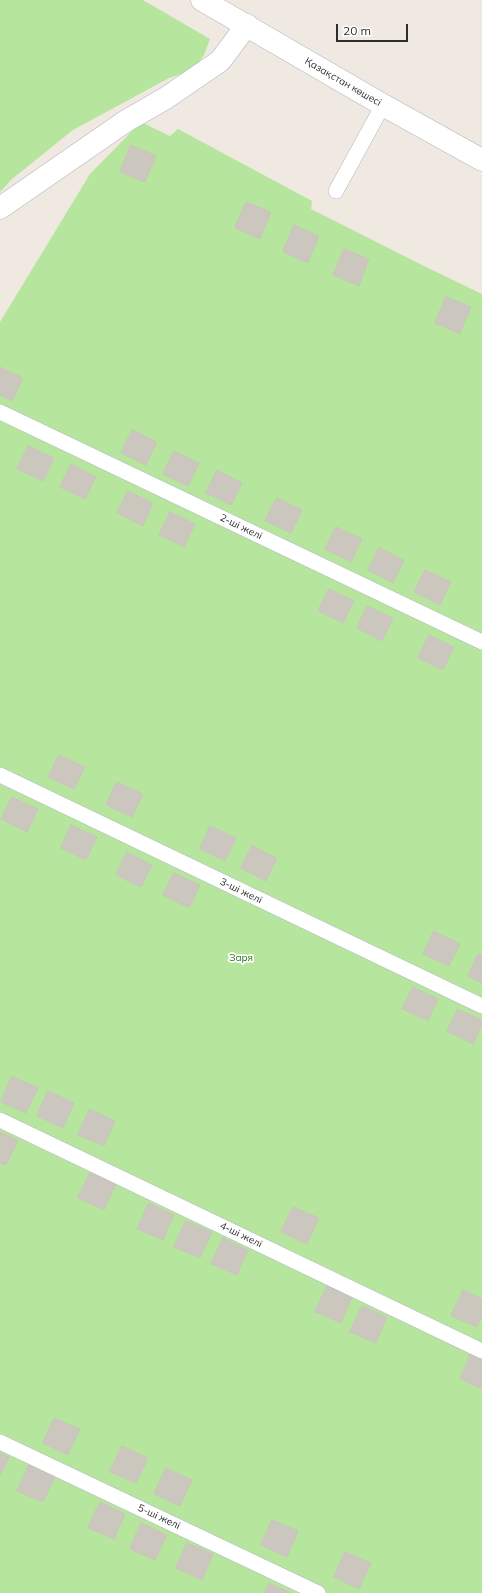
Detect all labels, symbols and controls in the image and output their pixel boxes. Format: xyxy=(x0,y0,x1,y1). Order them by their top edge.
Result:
scale bar xyxy=(338,16,410,42)
text: 20 m xyxy=(343,23,371,38)
street label: Қазақстан көшесі xyxy=(302,55,384,109)
street label: 2-ші желі xyxy=(218,512,264,542)
street label: 3-ші желі xyxy=(218,876,264,906)
park label: Заря xyxy=(229,952,253,964)
street label: 4-ші желі xyxy=(218,1220,264,1250)
street label: 5-ші желі xyxy=(136,1502,182,1532)

